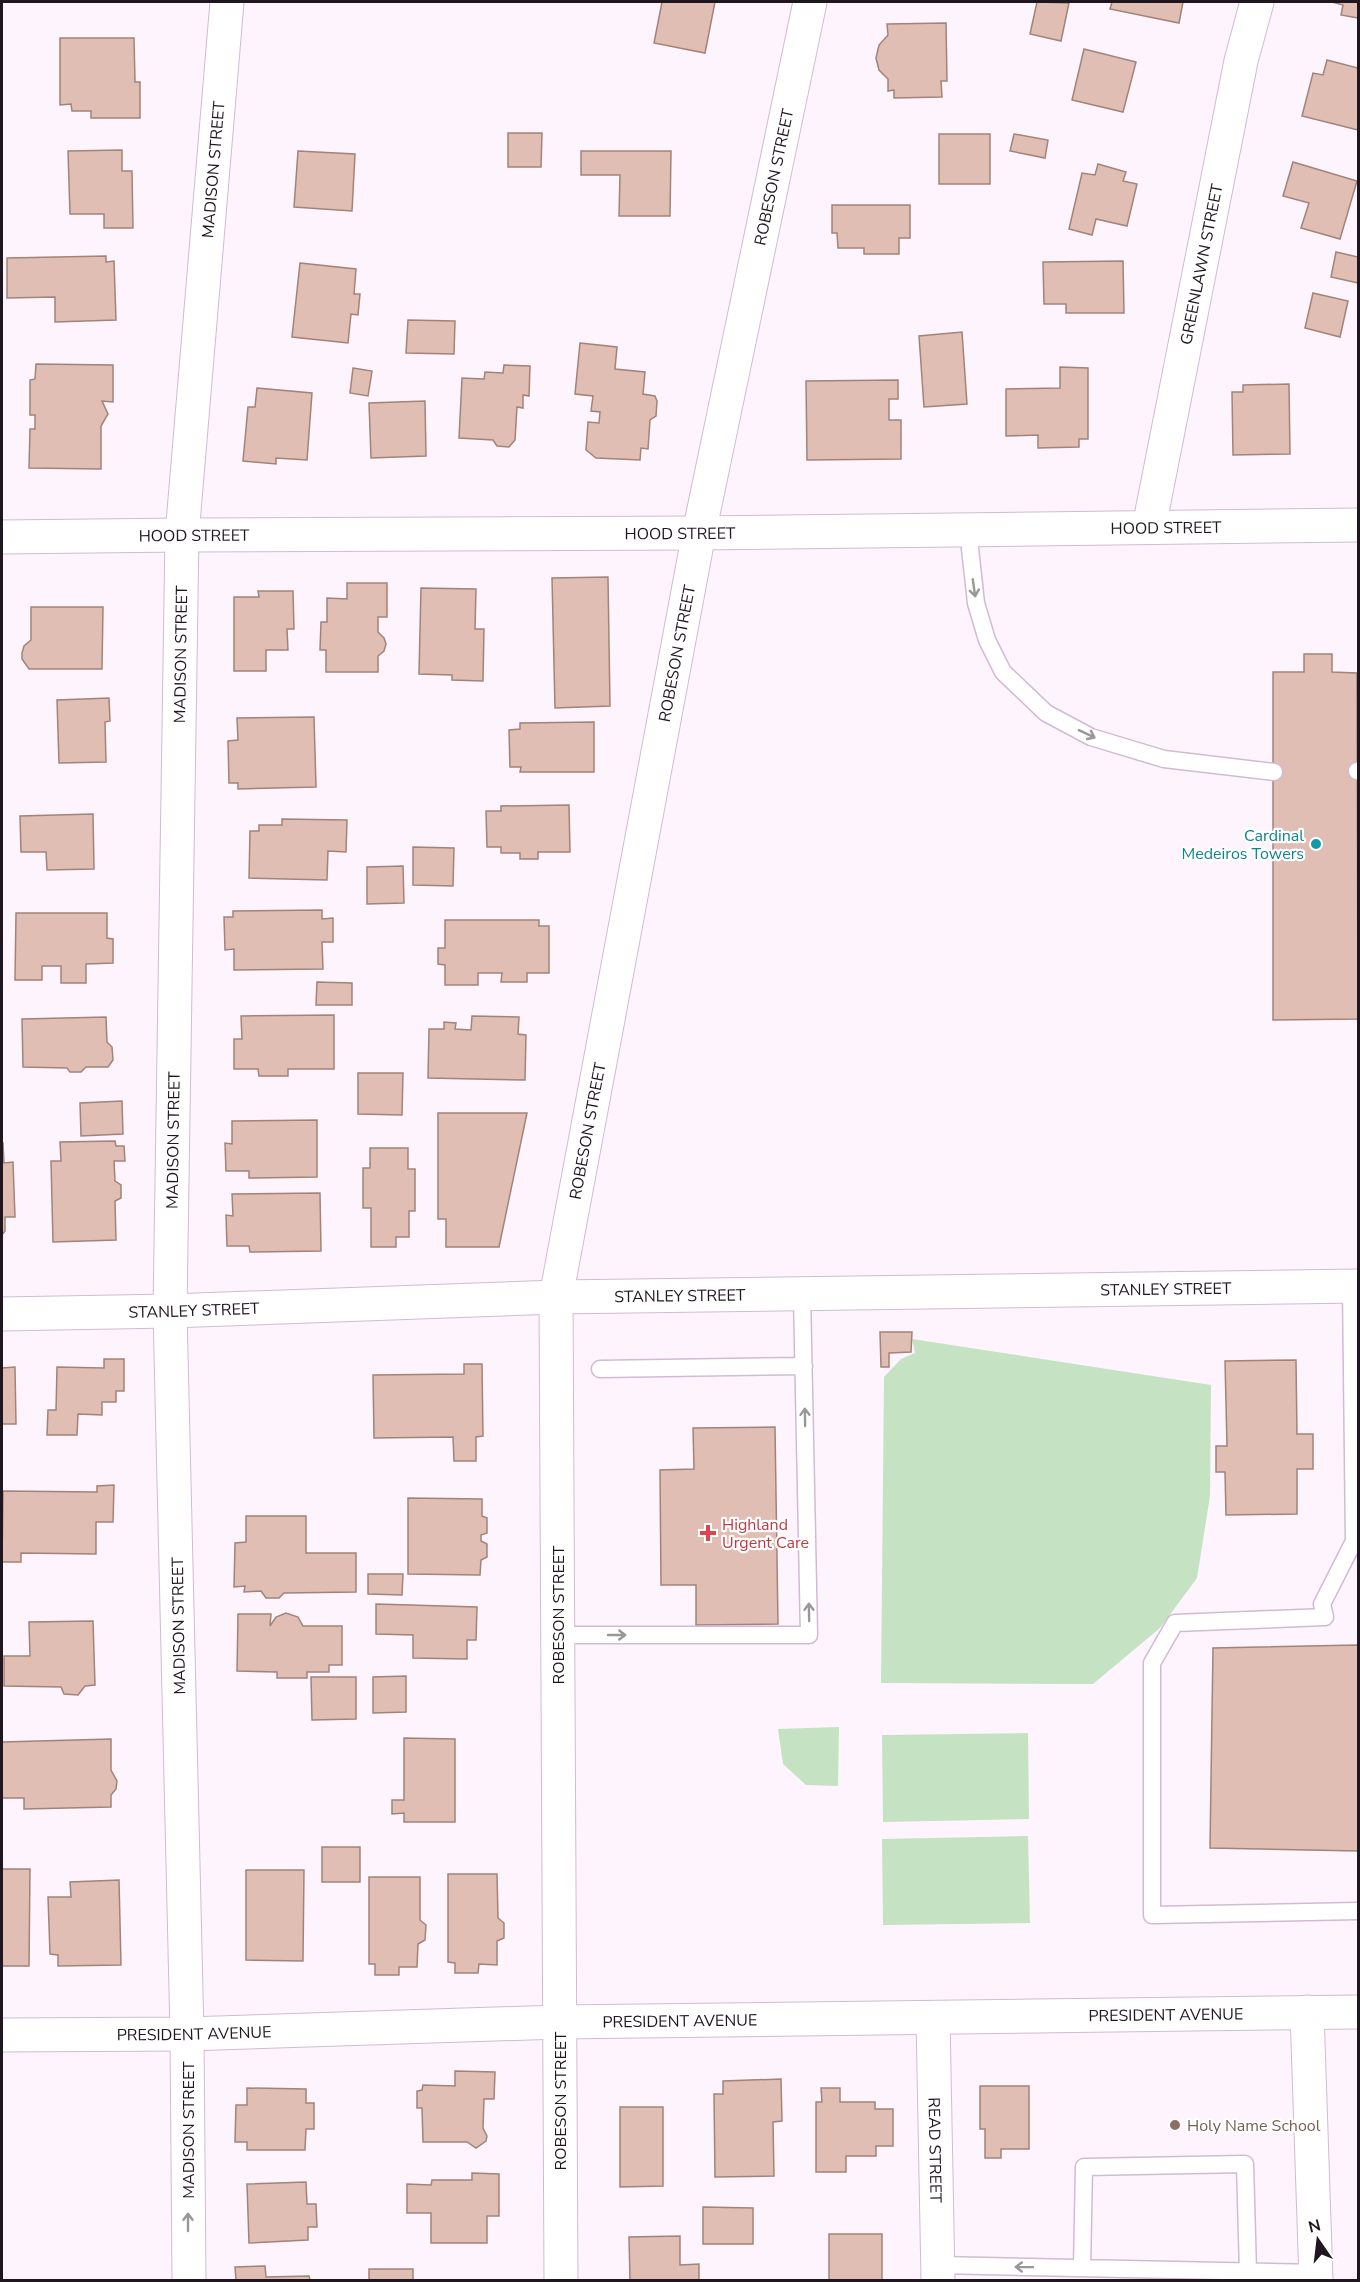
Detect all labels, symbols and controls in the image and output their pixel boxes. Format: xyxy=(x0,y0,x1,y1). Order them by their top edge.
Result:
street label: MADISON STREET xyxy=(197,100,231,239)
street label: ROBESON STREET xyxy=(749,107,799,247)
street label: GREENLAWN STREET xyxy=(1175,181,1229,347)
street label: HOOD STREET xyxy=(1110,517,1222,540)
street label: HOOD STREET xyxy=(625,523,736,545)
street label: HOOD STREET xyxy=(138,525,250,547)
one-way arrow xyxy=(969,578,980,597)
street label: ROBESON STREET xyxy=(654,583,701,724)
street label: MADISON STREET xyxy=(169,585,193,723)
one-way arrow xyxy=(1078,729,1096,740)
place label: Cardinal Medeiros Towers xyxy=(1182,825,1304,865)
marker: Cardinal Medeiros Towers xyxy=(1309,837,1323,851)
street label: ROBESON STREET xyxy=(564,1060,612,1201)
street label: MADISON STREET xyxy=(162,1071,186,1209)
street label: STANLEY STREET xyxy=(1100,1278,1232,1302)
street label: STANLEY STREET xyxy=(614,1284,746,1308)
street label: STANLEY STREET xyxy=(128,1298,260,1324)
one-way arrow xyxy=(799,1408,811,1428)
place label: Highland Urgent Care xyxy=(722,1514,809,1554)
marker: Highland Urgent Care xyxy=(699,1524,717,1542)
street label: ROBESON STREET xyxy=(548,1545,570,1684)
street label: MADISON STREET xyxy=(167,1557,191,1695)
one-way arrow xyxy=(803,1603,815,1623)
one-way arrow xyxy=(606,1629,626,1641)
street label: PRESIDENT AVENUE xyxy=(1088,2003,1243,2027)
street label: PRESIDENT AVENUE xyxy=(602,2010,757,2033)
street label: PRESIDENT AVENUE xyxy=(117,2021,272,2046)
street label: ROBESON STREET xyxy=(550,2031,572,2170)
street label: MADISON STREET xyxy=(178,2061,200,2199)
street label: READ STREET xyxy=(923,2097,947,2203)
place label: Holy Name School xyxy=(1187,2115,1321,2137)
marker: Holy Name School xyxy=(1168,2118,1182,2132)
north arrow xyxy=(1288,2210,1348,2270)
one-way arrow xyxy=(182,2213,194,2233)
text: N xyxy=(1306,2214,1323,2239)
one-way arrow xyxy=(1014,2261,1034,2273)

